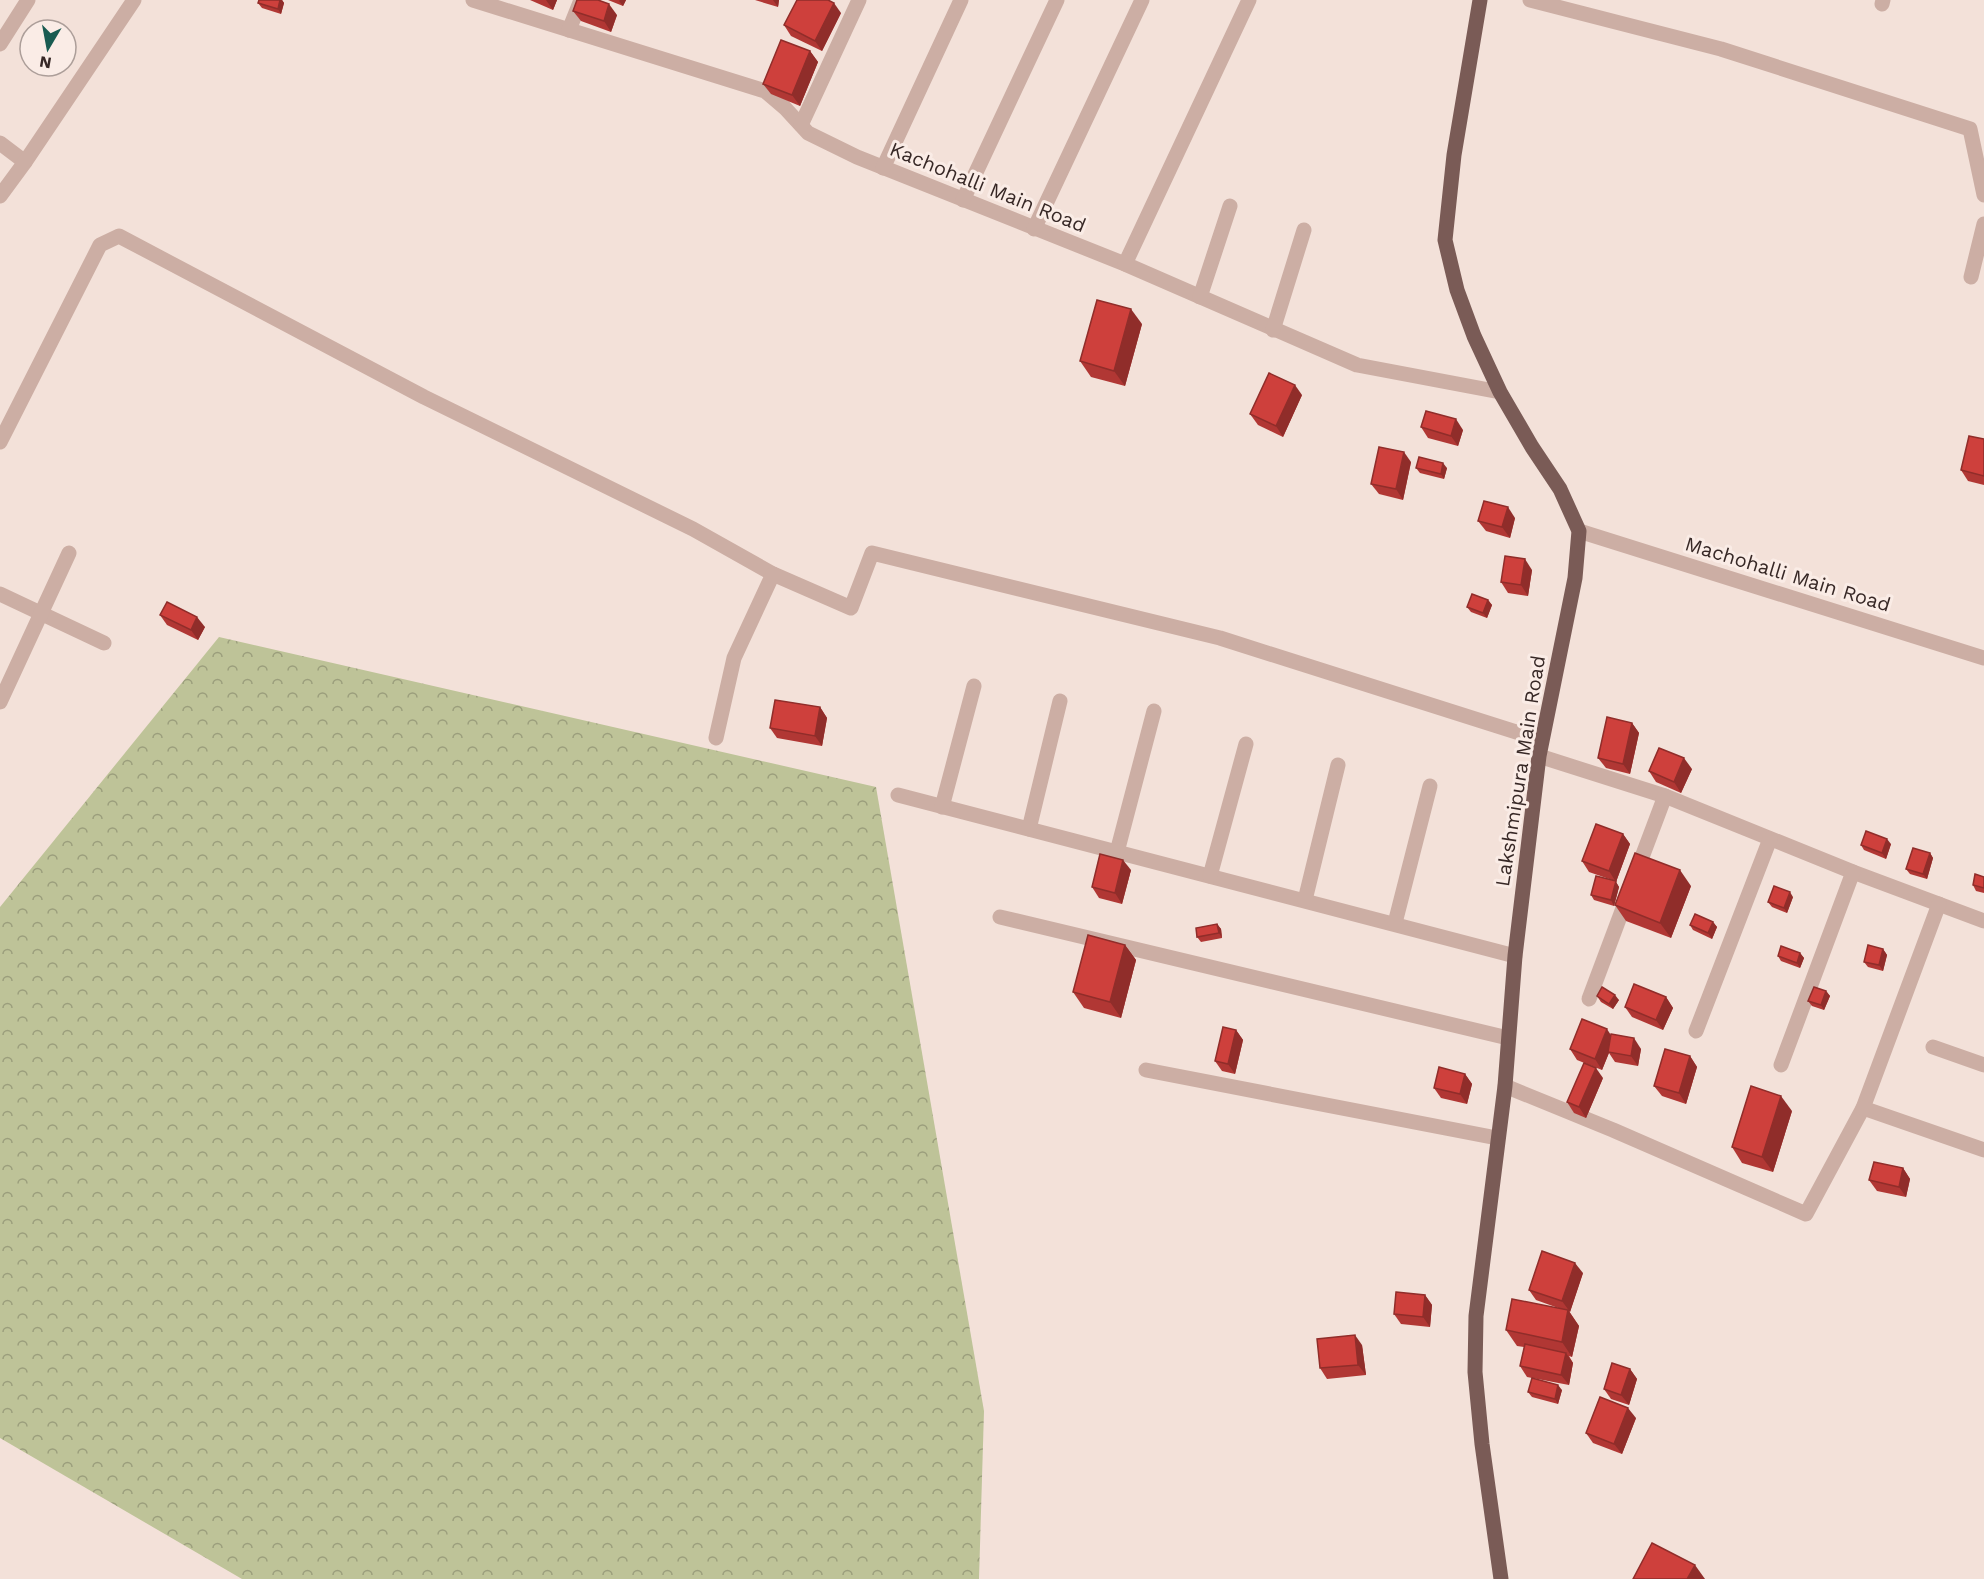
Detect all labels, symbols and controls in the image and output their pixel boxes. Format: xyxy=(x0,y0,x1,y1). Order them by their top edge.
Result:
north arrow xyxy=(18,18,78,78)
text: N xyxy=(38,52,53,73)
street label: Kachohalli Main Road xyxy=(886,137,1090,237)
street label: Machohalli Main Road xyxy=(1682,531,1894,617)
street label: Lakshmipura Main Road xyxy=(1490,654,1550,888)

